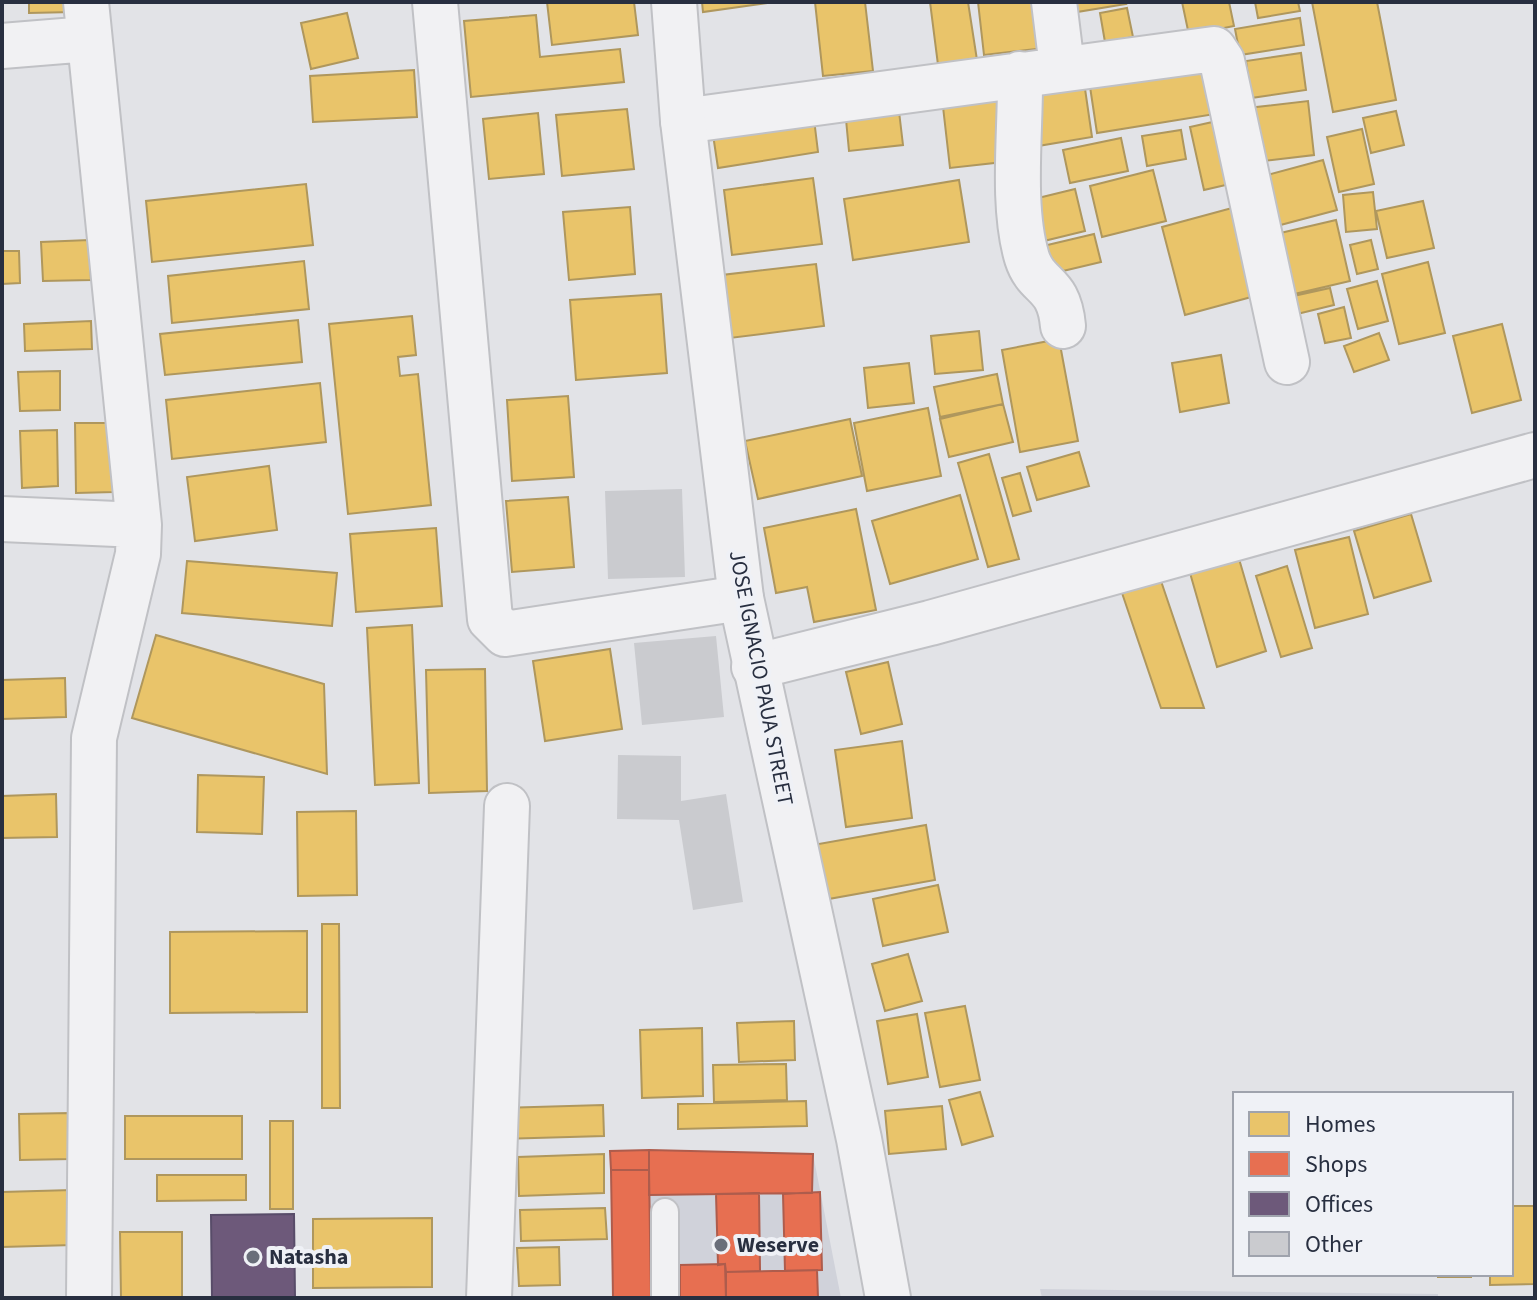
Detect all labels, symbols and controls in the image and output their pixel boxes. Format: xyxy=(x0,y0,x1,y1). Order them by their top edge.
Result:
street label: JOSE IGNACIO PAUA STREET xyxy=(721,548,801,809)
legend xyxy=(1233,1092,1513,1276)
text: Homes xyxy=(1305,1107,1376,1142)
text: Shops xyxy=(1305,1147,1367,1182)
text: Offices xyxy=(1305,1187,1373,1222)
text: Other xyxy=(1305,1227,1363,1262)
place label: Weserve xyxy=(737,1229,819,1261)
marker: Weserve xyxy=(712,1236,730,1254)
place label: Natasha xyxy=(269,1241,348,1273)
marker: Natasha xyxy=(244,1248,262,1266)

